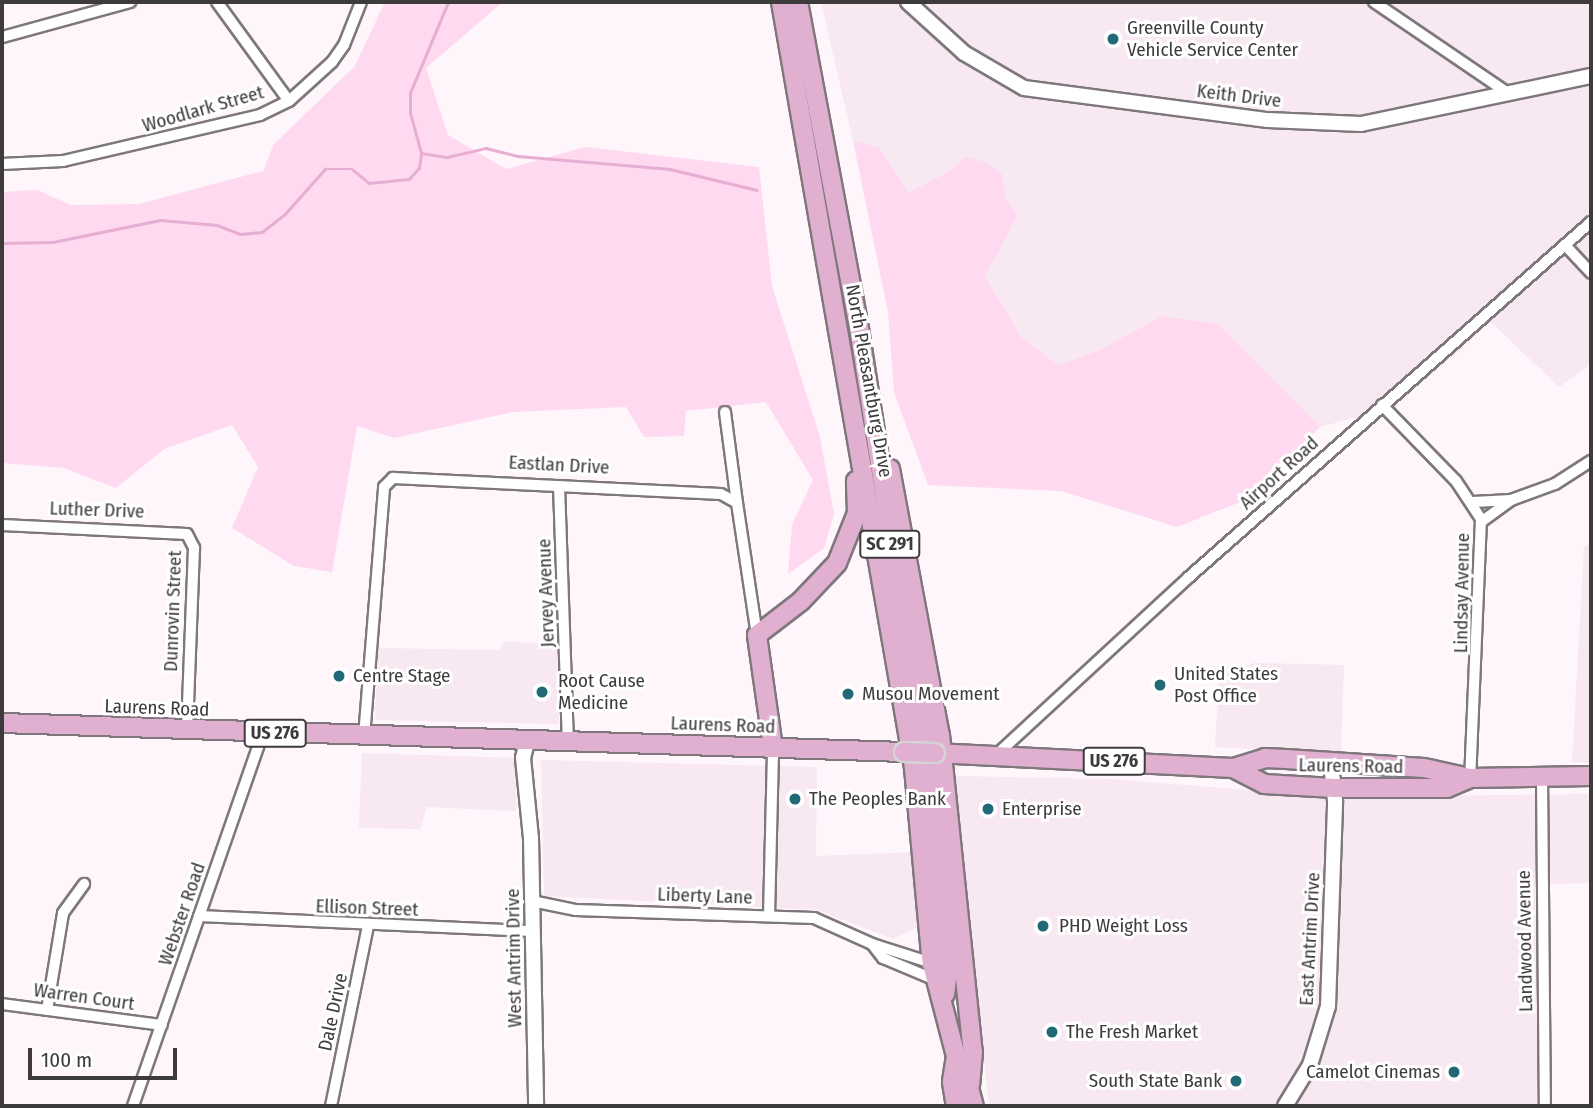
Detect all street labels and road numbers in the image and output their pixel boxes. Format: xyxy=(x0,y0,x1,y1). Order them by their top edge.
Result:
street label: Keith Drive xyxy=(1195,80,1283,112)
street label: Woodlark Street xyxy=(140,81,266,137)
street label: North Pleasantburg Drive xyxy=(841,283,897,479)
street label: Airport Road xyxy=(1235,432,1323,514)
street label: Eastlan Drive xyxy=(508,451,610,479)
street label: Luther Drive xyxy=(49,497,145,523)
road number: SC 291 xyxy=(858,530,922,558)
street label: Lindsay Avenue xyxy=(1450,533,1474,653)
street label: Jervey Avenue xyxy=(533,538,559,648)
street label: Dunrovin Street xyxy=(159,550,187,672)
street label: Laurens Road xyxy=(104,695,210,721)
street label: Laurens Road xyxy=(670,712,776,738)
road number: US 276 xyxy=(244,718,306,748)
road number: US 276 xyxy=(1082,746,1146,776)
street label: Laurens Road xyxy=(1298,754,1404,778)
street label: Webster Road xyxy=(154,859,210,969)
street label: Landwood Avenue xyxy=(1512,870,1538,1012)
street label: East Antrim Drive xyxy=(1295,872,1325,1006)
street label: Liberty Lane xyxy=(657,883,753,909)
street label: West Antrim Drive xyxy=(501,888,527,1028)
street label: Ellison Street xyxy=(315,895,419,921)
street label: Dale Drive xyxy=(314,971,352,1053)
street label: Warren Court xyxy=(32,979,136,1015)

